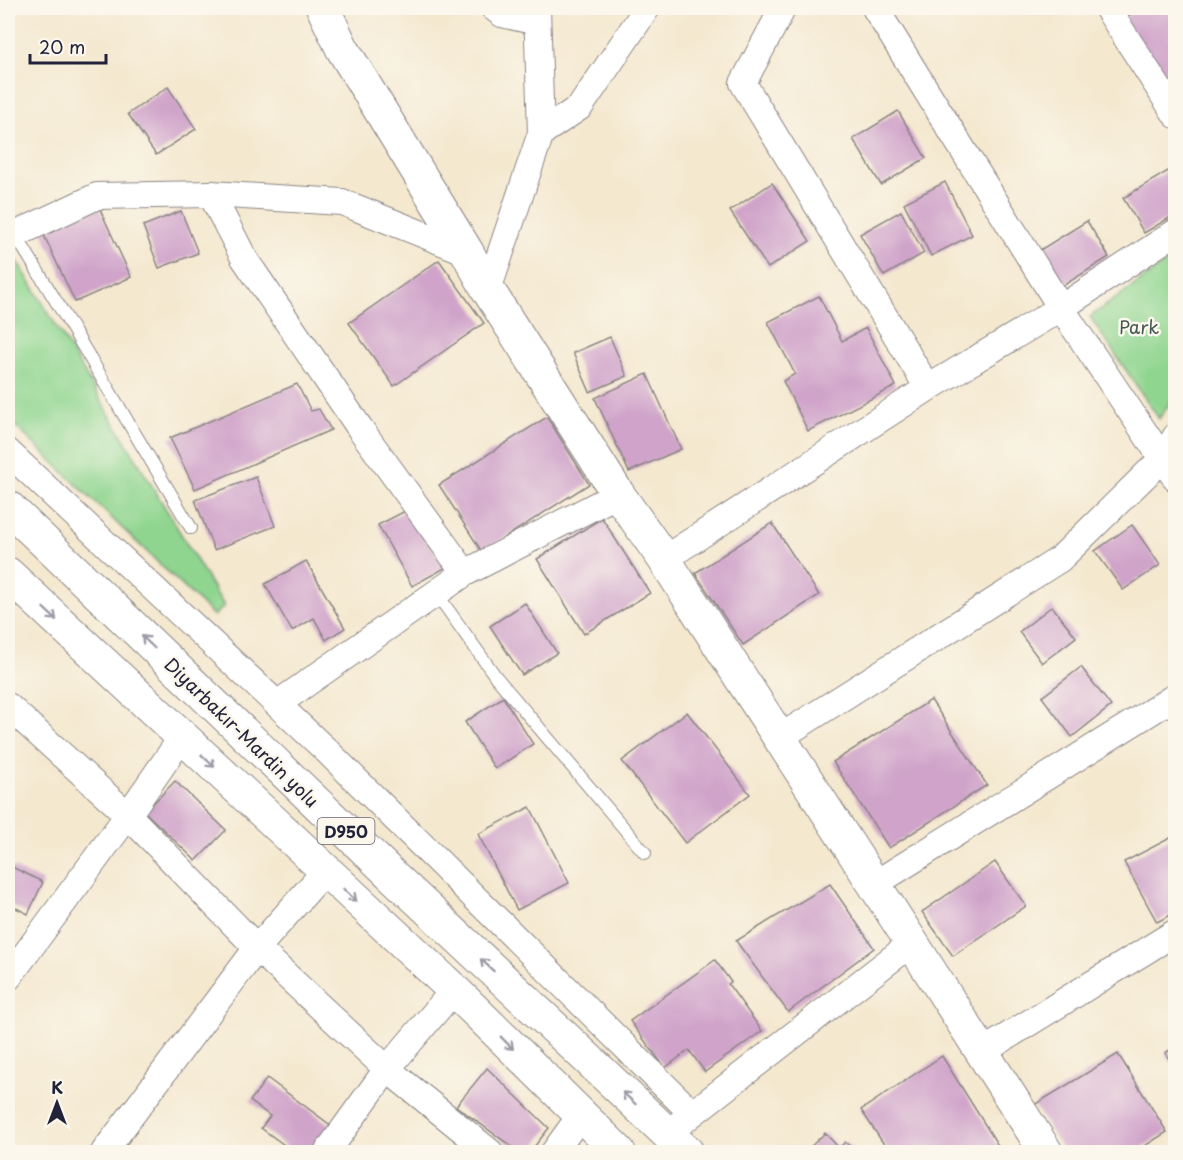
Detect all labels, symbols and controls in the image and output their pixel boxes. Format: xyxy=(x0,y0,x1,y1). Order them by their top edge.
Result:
scale bar xyxy=(30,27,106,65)
text: 20 m xyxy=(39,33,85,60)
park label: Park xyxy=(1119,313,1159,340)
one-way arrow xyxy=(43,607,58,621)
one-way arrow xyxy=(141,634,156,649)
street label: Diyarbakır-Mardin yolu xyxy=(159,651,325,813)
one-way arrow xyxy=(200,754,215,769)
road number: D950 xyxy=(318,818,374,844)
one-way arrow xyxy=(343,887,358,902)
one-way arrow xyxy=(480,958,495,972)
one-way arrow xyxy=(499,1035,514,1050)
north arrow xyxy=(27,1073,87,1133)
text: K xyxy=(51,1075,63,1099)
one-way arrow xyxy=(622,1091,637,1105)

